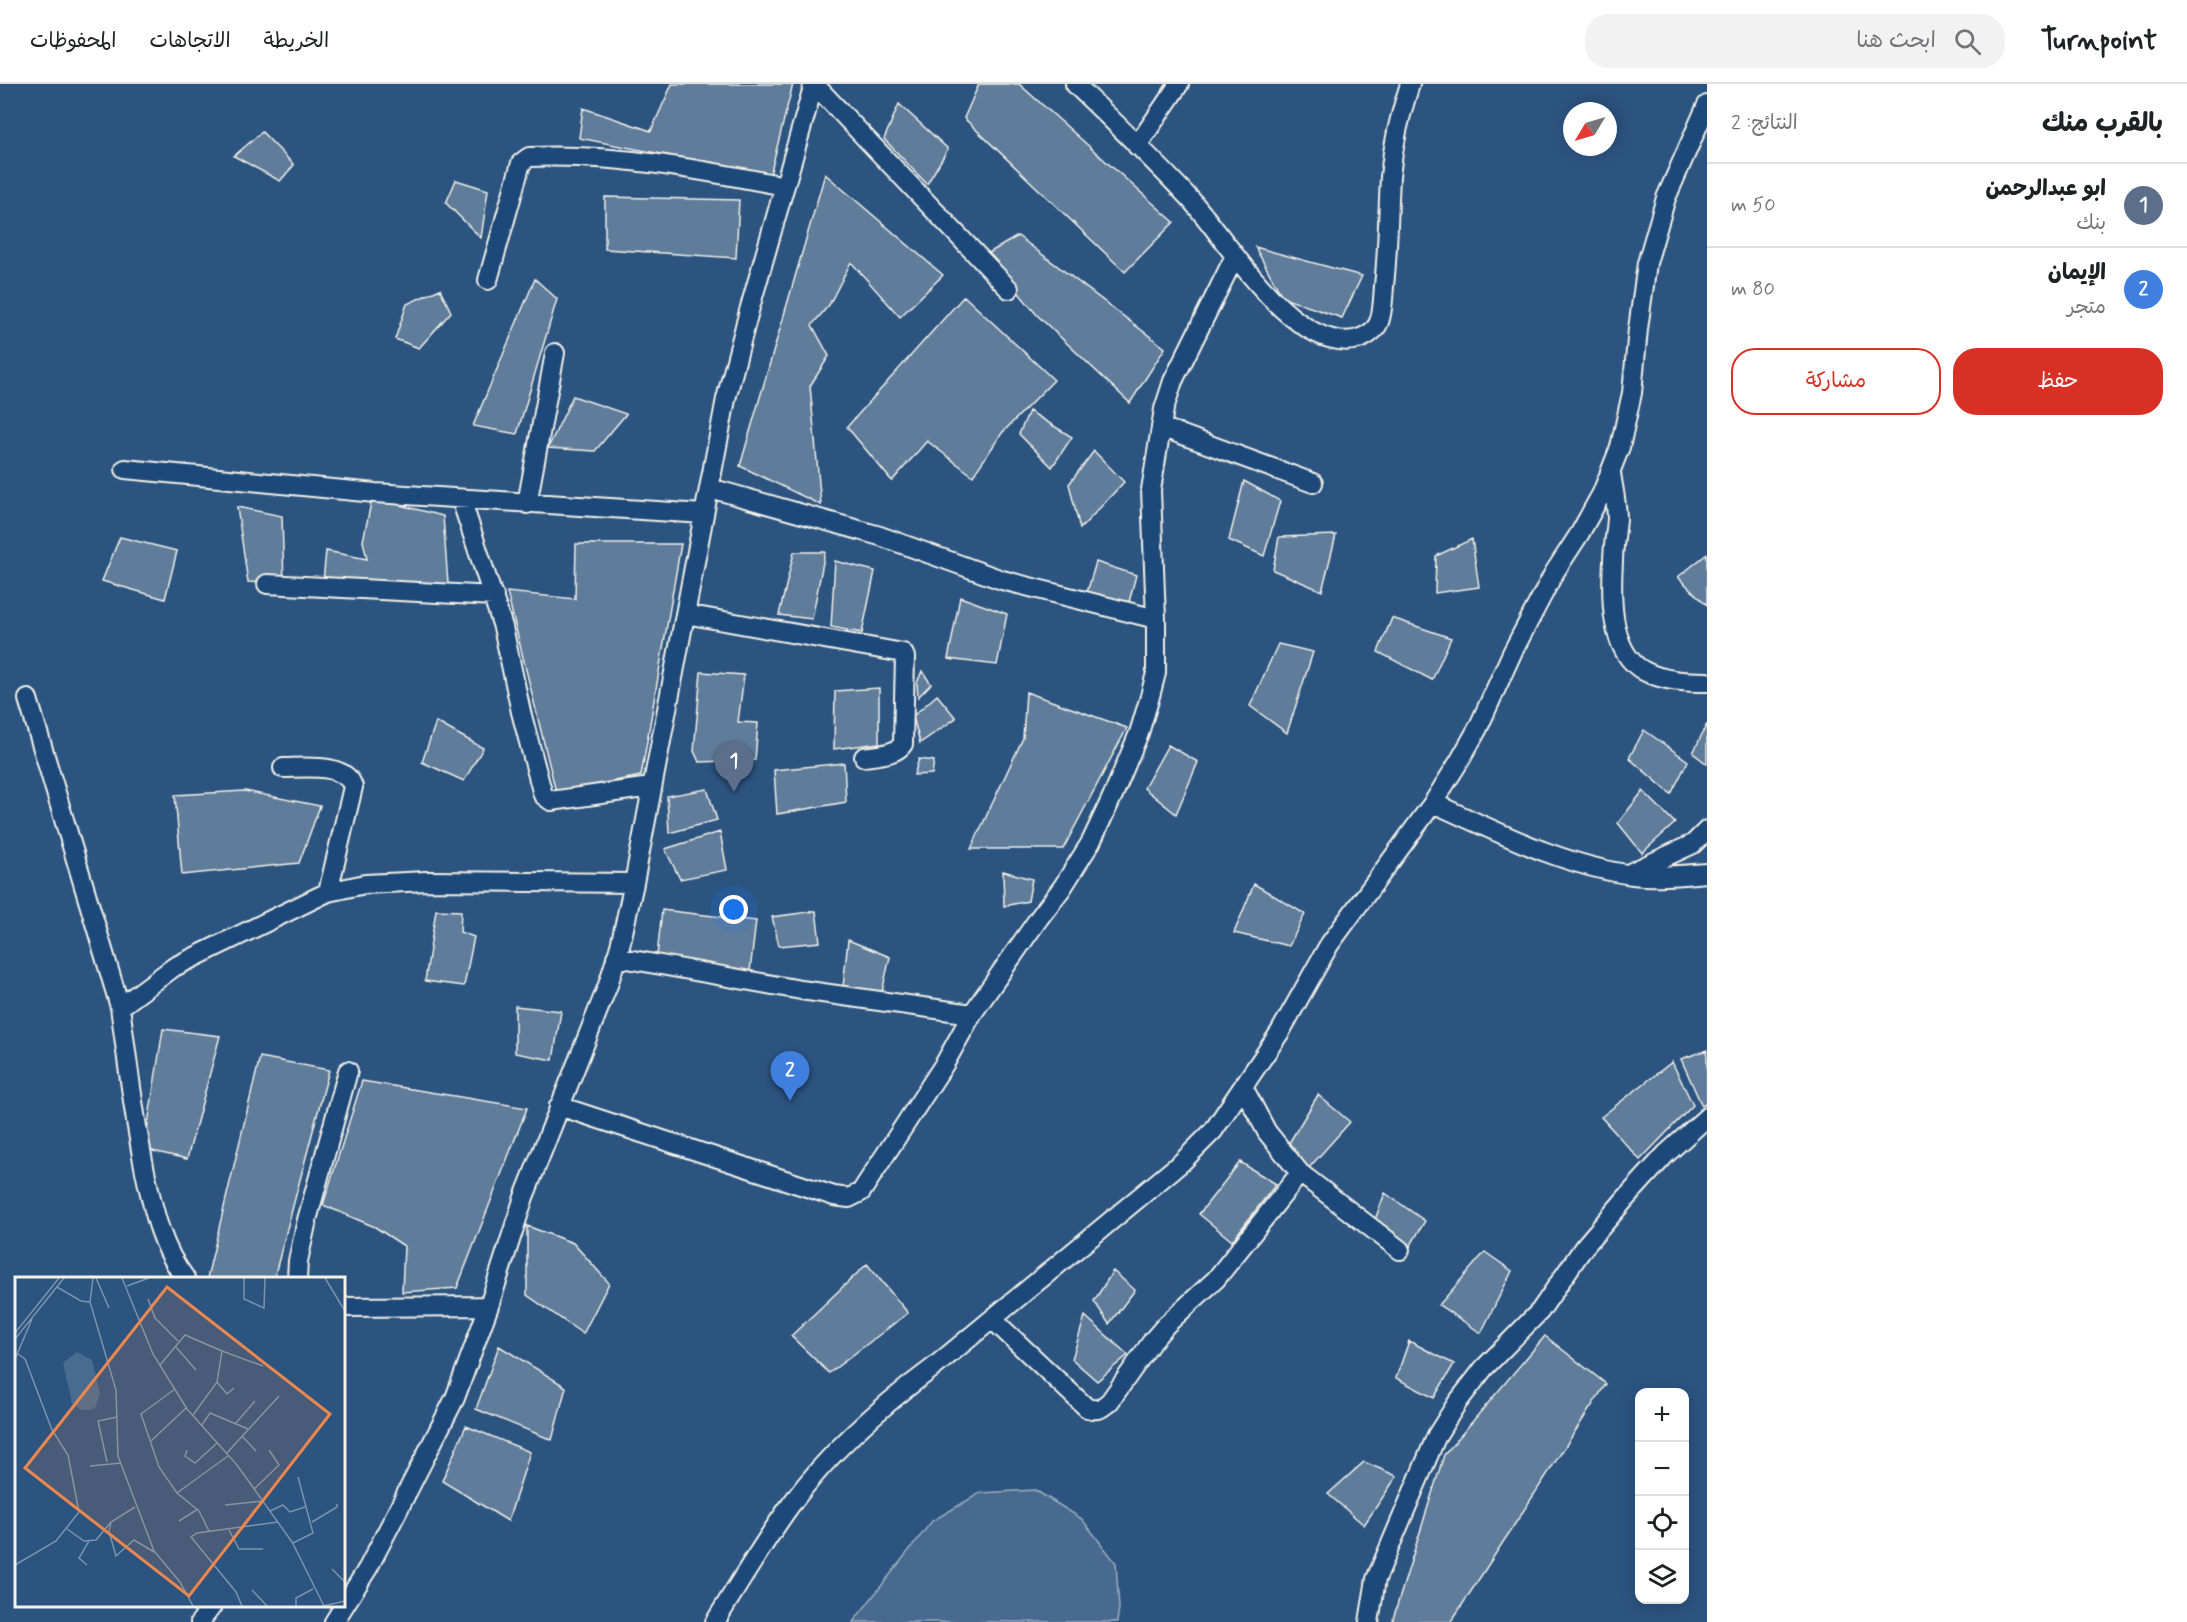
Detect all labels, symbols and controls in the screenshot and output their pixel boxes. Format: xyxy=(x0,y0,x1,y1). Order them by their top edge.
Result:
search box xyxy=(1585,14,2005,68)
text: Turnpoint xyxy=(2041,23,2157,60)
icon: search xyxy=(1951,25,1984,58)
text: المحفوظات xyxy=(30,27,116,55)
text: الاتجاهات xyxy=(149,27,231,55)
text: الخريطة xyxy=(264,27,329,55)
text: ابحث هنا xyxy=(1856,27,1936,55)
north arrow xyxy=(1563,102,1617,156)
text: بالقرب منك xyxy=(2042,107,2163,141)
text: النتائج: 2 xyxy=(1731,110,1798,137)
text: ابو عبدالرحمن xyxy=(1985,175,2106,203)
text: 50 m xyxy=(1731,192,1776,219)
text: 1 xyxy=(2139,192,2148,219)
text: بنك xyxy=(2076,210,2106,237)
text: الإيمان xyxy=(2048,259,2106,287)
text: 80 m xyxy=(1731,276,1775,303)
text: 2 xyxy=(2139,276,2148,303)
text: متجر xyxy=(2067,294,2106,321)
button: مشاركة xyxy=(1731,348,1941,415)
button: حفظ xyxy=(1953,348,2163,415)
pin: 1 xyxy=(714,742,754,792)
your location xyxy=(719,895,748,924)
pin: 2 xyxy=(770,1052,810,1101)
inset map xyxy=(15,1277,345,1607)
map controls xyxy=(1635,1388,1689,1604)
button: + xyxy=(1635,1388,1689,1442)
button: − xyxy=(1635,1442,1689,1496)
button: locate xyxy=(1635,1496,1689,1550)
button: layers xyxy=(1635,1550,1689,1604)

